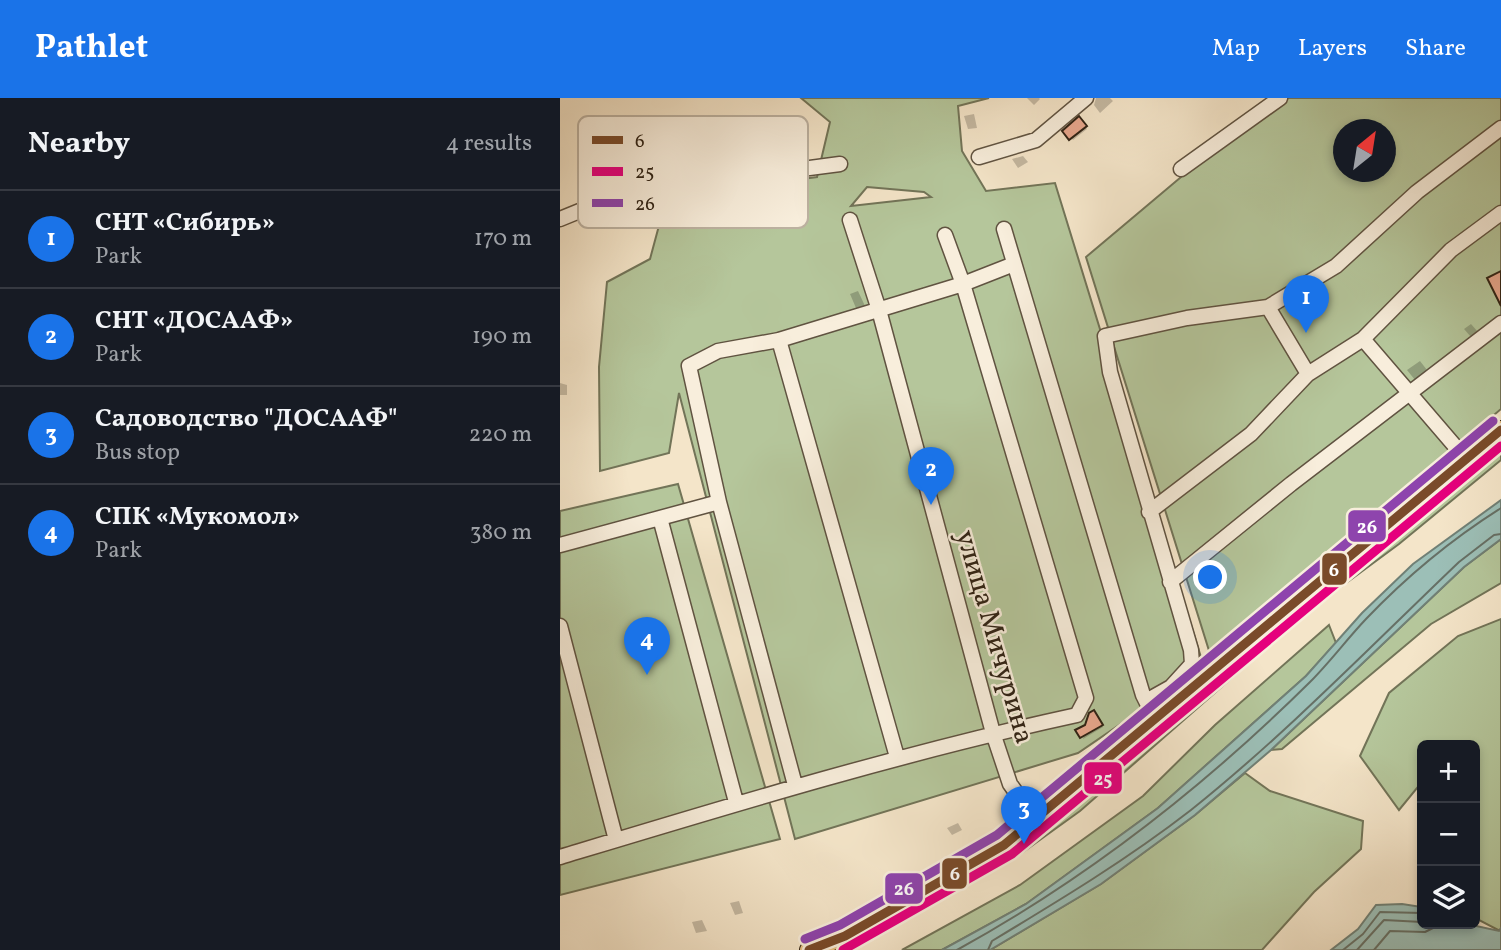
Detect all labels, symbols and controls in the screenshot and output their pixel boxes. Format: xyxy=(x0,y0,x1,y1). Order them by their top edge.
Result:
text: Pathlet xyxy=(35,26,148,72)
text: Map xyxy=(1212,32,1260,66)
text: Layers xyxy=(1298,32,1367,66)
text: Share xyxy=(1405,32,1466,66)
legend xyxy=(578,116,808,228)
north arrow xyxy=(1333,119,1396,182)
text: Nearby xyxy=(28,123,130,165)
text: 4 results xyxy=(446,128,532,160)
text: 6 xyxy=(635,129,645,155)
text: 25 xyxy=(635,160,654,186)
text: 26 xyxy=(635,192,655,218)
text: СНТ «Сибирь» xyxy=(95,205,275,241)
text: 1 xyxy=(46,223,56,255)
text: 170 m xyxy=(474,223,532,255)
text: Park xyxy=(95,241,142,273)
pin: 1 xyxy=(1283,275,1329,333)
text: СНТ «ДОСААФ» xyxy=(95,303,293,339)
text: 2 xyxy=(45,321,57,353)
text: 190 m xyxy=(472,321,532,353)
text: Park xyxy=(95,339,142,371)
text: Садоводство "ДОСААФ" xyxy=(95,401,398,437)
text: 3 xyxy=(45,419,57,451)
text: 220 m xyxy=(469,419,532,451)
text: Bus stop xyxy=(95,437,180,469)
pin: 2 xyxy=(908,447,954,505)
text: СПК «Мукомол» xyxy=(95,499,300,535)
line badge: 26 xyxy=(1347,509,1387,543)
text: 26 xyxy=(1357,515,1377,541)
text: 4 xyxy=(44,517,58,549)
text: 380 m xyxy=(470,517,532,549)
street label: улица Мичурина xyxy=(945,526,1043,748)
text: Park xyxy=(95,535,142,567)
line badge: 6 xyxy=(1321,552,1348,586)
text: 6 xyxy=(1329,558,1339,584)
your location xyxy=(1193,560,1227,594)
pin: 4 xyxy=(624,617,670,675)
map controls xyxy=(1417,740,1480,929)
button: + xyxy=(1417,740,1480,803)
line badge: 25 xyxy=(1083,761,1123,795)
text: 25 xyxy=(1093,767,1113,793)
pin: 3 xyxy=(1001,786,1047,844)
button: − xyxy=(1417,803,1480,866)
line badge: 6 xyxy=(941,857,968,890)
text: 6 xyxy=(950,862,960,888)
button: layers xyxy=(1417,866,1480,929)
line badge: 26 xyxy=(884,872,924,905)
text: 26 xyxy=(894,877,914,903)

